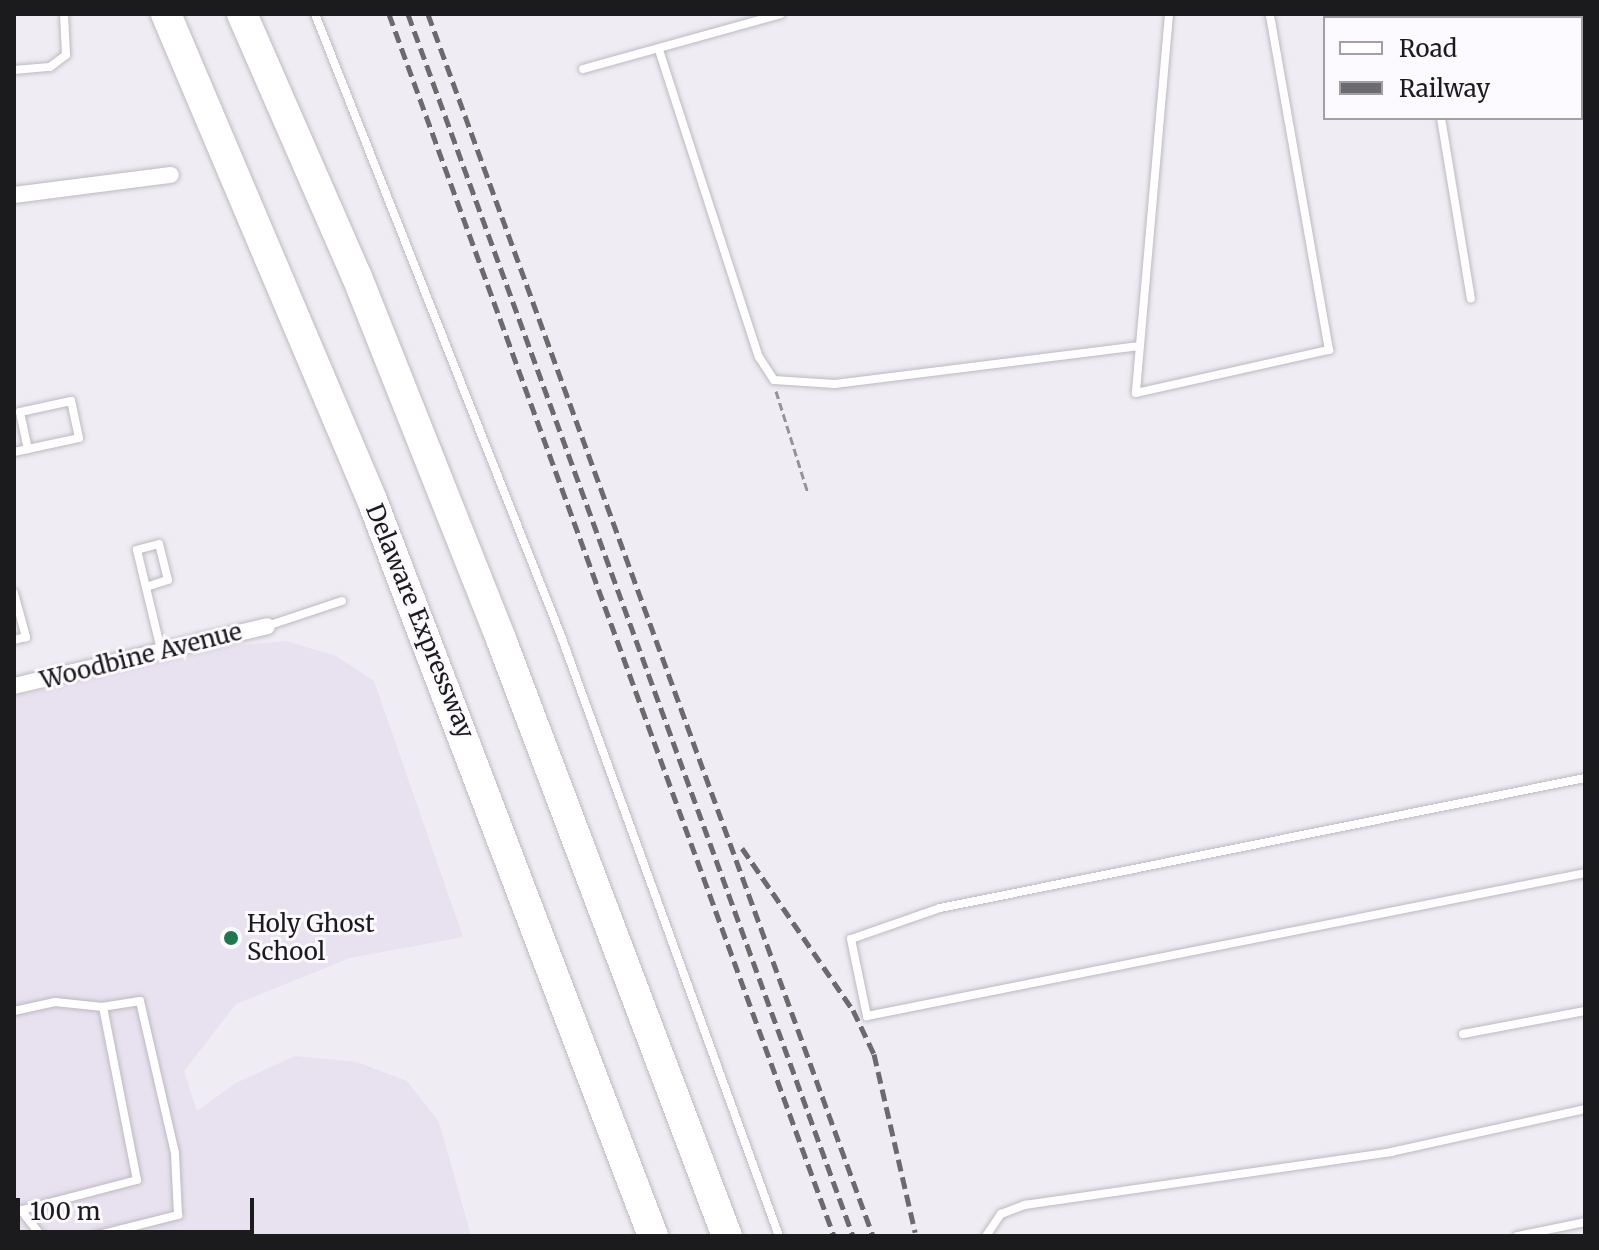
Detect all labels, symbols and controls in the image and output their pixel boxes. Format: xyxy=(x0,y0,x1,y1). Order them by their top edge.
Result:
legend xyxy=(1323,16,1583,120)
text: Road xyxy=(1399,33,1457,64)
text: Railway xyxy=(1399,73,1490,104)
street label: Delaware Expressway xyxy=(360,500,480,742)
street label: Woodbine Avenue xyxy=(37,617,245,695)
place label: Holy Ghost School xyxy=(247,910,375,966)
marker: Holy Ghost School xyxy=(222,929,240,947)
scale bar xyxy=(20,1182,258,1232)
text: 100 m xyxy=(30,1196,100,1227)

